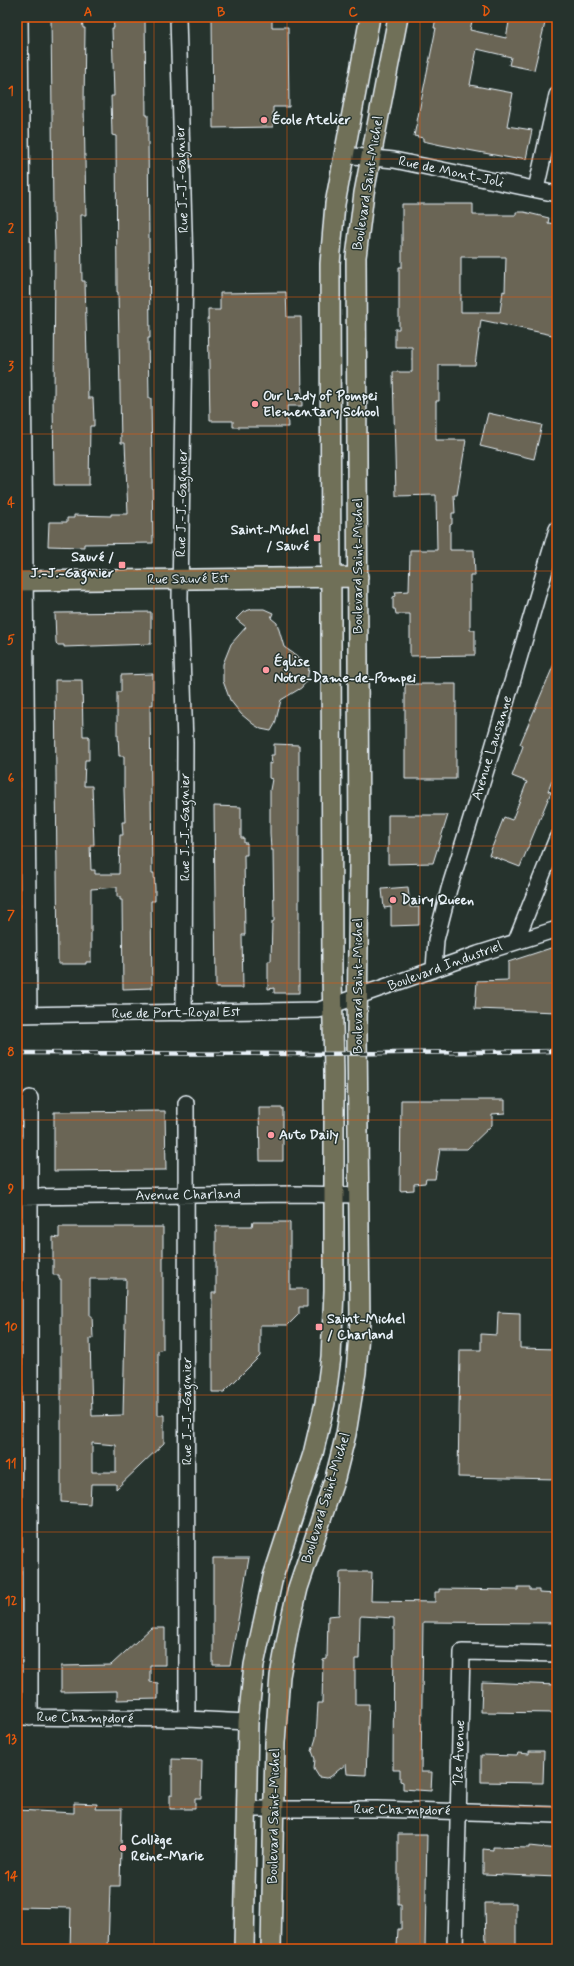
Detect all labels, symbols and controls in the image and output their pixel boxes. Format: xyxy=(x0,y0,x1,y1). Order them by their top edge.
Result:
text: A xyxy=(84,4,92,21)
text: B xyxy=(217,4,226,21)
text: C xyxy=(348,4,358,21)
text: D xyxy=(482,4,491,21)
text: 1 xyxy=(8,83,14,100)
place label: École Atelier xyxy=(272,111,351,129)
marker: École Atelier xyxy=(259,115,269,125)
street label: Boulevard Saint-Michel xyxy=(348,115,388,251)
street label: Rue J.-J.-Gagnier xyxy=(171,124,195,233)
street label: Rue de Mont-Joli xyxy=(397,152,505,192)
text: 2 xyxy=(8,220,15,237)
text: 3 xyxy=(8,358,14,375)
place label: Our Lady of Pompei Elementary School xyxy=(263,387,379,421)
marker: Our Lady of Pompei Elementary School xyxy=(250,399,260,409)
street label: Rue J.-J.-Gagnier xyxy=(172,449,194,557)
text: 4 xyxy=(7,495,15,512)
street label: Boulevard Saint-Michel xyxy=(349,498,367,634)
place label: Saint-Michel / Sauvé xyxy=(231,521,310,555)
marker: Saint-Michel / Sauvé xyxy=(312,533,322,543)
place label: Sauvé / J.-J.-Gagnier xyxy=(30,548,114,585)
marker: Sauvé / J.-J.-Gagnier xyxy=(117,560,127,570)
street label: Rue Sauvé Est xyxy=(147,569,229,589)
text: 5 xyxy=(7,632,15,649)
place label: Église Notre-Dame-de-Pompei xyxy=(274,653,416,687)
marker: Église Notre-Dame-de-Pompei xyxy=(261,665,271,675)
street label: Avenue Lausanne xyxy=(468,694,516,802)
text: 6 xyxy=(8,770,15,787)
street label: Rue J.-J.-Gagnier xyxy=(176,773,196,881)
place label: Dairy Queen xyxy=(401,891,474,909)
marker: Dairy Queen xyxy=(388,895,398,905)
text: 7 xyxy=(7,907,15,924)
street label: Boulevard Saint-Michel xyxy=(349,918,367,1054)
street label: Boulevard Industriel xyxy=(385,937,505,995)
street label: Rue de Port-Royal Est xyxy=(111,1003,241,1023)
text: 8 xyxy=(7,1044,15,1061)
place label: Auto Daily xyxy=(279,1126,339,1144)
marker: Auto Daily xyxy=(266,1130,276,1140)
text: 9 xyxy=(8,1181,15,1198)
street label: Avenue Charland xyxy=(135,1185,241,1205)
place label: Saint-Michel / Charland xyxy=(327,1310,405,1344)
text: 10 xyxy=(4,1319,18,1336)
marker: Saint-Michel / Charland xyxy=(314,1322,324,1332)
street label: Rue J.-J.-Gagnier xyxy=(178,1357,198,1465)
street label: Boulevard Saint-Michel xyxy=(298,1430,354,1566)
text: 11 xyxy=(5,1456,17,1473)
text: 12 xyxy=(5,1593,17,1610)
street label: Rue Champdoré xyxy=(36,1708,134,1728)
street label: 12e Avenue xyxy=(449,1719,469,1787)
text: 13 xyxy=(5,1731,17,1748)
street label: Boulevard Saint-Michel xyxy=(264,1748,284,1884)
street label: Rue Champdoré xyxy=(353,1800,451,1820)
place label: Collège Reine-Marie xyxy=(131,1831,205,1865)
marker: Collège Reine-Marie xyxy=(118,1843,128,1853)
text: 14 xyxy=(4,1868,18,1885)

